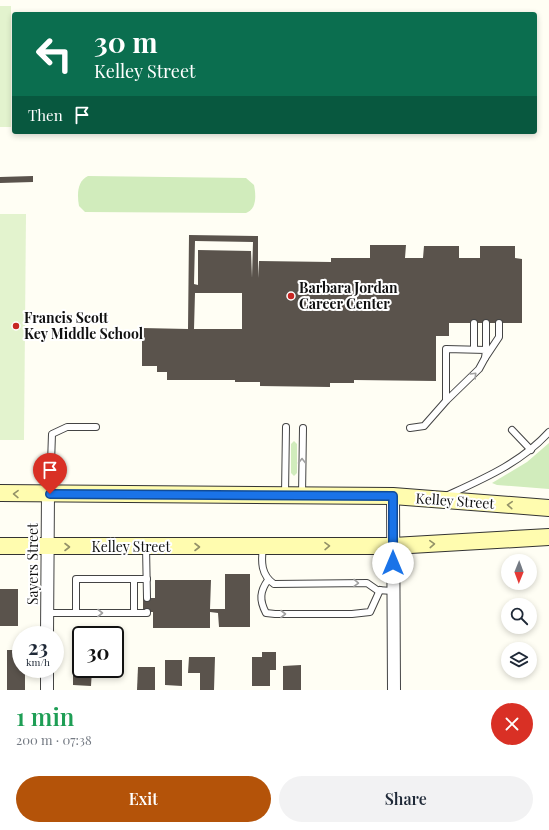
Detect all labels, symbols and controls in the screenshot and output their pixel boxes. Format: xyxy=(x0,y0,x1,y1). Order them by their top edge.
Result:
text: 30 m xyxy=(94,23,158,60)
icon: left xyxy=(28,28,80,80)
text: Kelley Street xyxy=(94,59,195,83)
icon: arrive xyxy=(71,104,93,126)
text: Then xyxy=(28,105,63,125)
place label: Barbara Jordan Career Center xyxy=(299,278,398,313)
marker: Barbara Jordan Career Center xyxy=(286,291,296,301)
place label: Francis Scott Key Middle School xyxy=(24,308,144,343)
marker: Francis Scott Key Middle School xyxy=(11,321,21,331)
one-way arrow xyxy=(469,372,477,380)
pin xyxy=(33,453,67,494)
one-way arrow xyxy=(298,458,306,464)
icon: arrive xyxy=(39,459,61,481)
street label: Kelley Street xyxy=(415,488,496,513)
one-way arrow xyxy=(13,489,19,498)
one-way arrow xyxy=(507,501,513,510)
street label: Sayers Street xyxy=(23,522,42,605)
street label: Kelley Street xyxy=(92,537,171,556)
one-way arrow xyxy=(429,539,435,548)
one-way arrow xyxy=(324,542,330,551)
position arrow xyxy=(372,542,414,584)
one-way arrow xyxy=(64,543,70,551)
one-way arrow xyxy=(194,543,200,551)
north arrow xyxy=(501,554,537,590)
map controls xyxy=(501,554,537,678)
one-way arrow xyxy=(353,579,359,587)
button: search xyxy=(501,598,537,634)
one-way arrow xyxy=(97,609,103,617)
one-way arrow xyxy=(280,610,286,618)
speed limit sign: 30 xyxy=(72,626,124,678)
text: 23 xyxy=(28,633,48,660)
button: layers xyxy=(501,642,537,678)
text: km/h xyxy=(26,655,50,669)
text: 1 min xyxy=(16,700,74,732)
button: close xyxy=(491,703,533,745)
text: 200 m · 07:38 xyxy=(16,731,92,748)
button: Exit xyxy=(16,776,271,822)
button: Share xyxy=(279,776,533,822)

